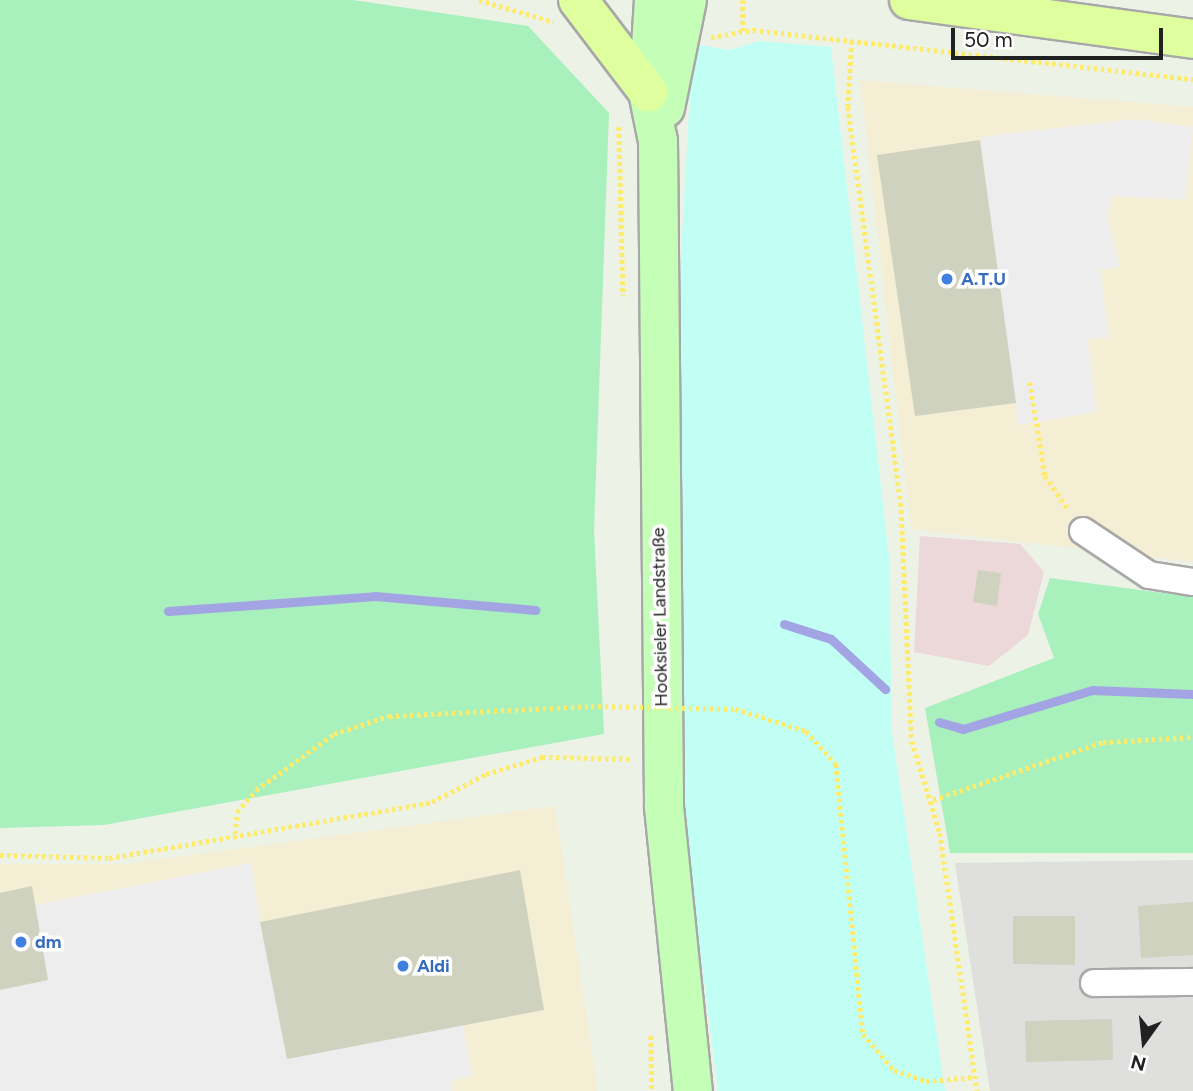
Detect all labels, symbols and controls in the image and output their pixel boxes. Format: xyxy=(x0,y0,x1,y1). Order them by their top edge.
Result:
scale bar xyxy=(955,14,1167,58)
text: 50 m xyxy=(964,27,1013,52)
place label: A.T.U xyxy=(961,268,1006,290)
marker: A.T.U xyxy=(939,271,955,287)
street label: Hooksieler Landstraße xyxy=(648,527,672,707)
place label: dm xyxy=(35,931,61,953)
marker: dm xyxy=(13,934,29,950)
place label: Aldi xyxy=(417,955,450,977)
marker: Aldi xyxy=(395,958,411,974)
north arrow xyxy=(1109,1007,1179,1077)
text: N xyxy=(1128,1050,1149,1076)

